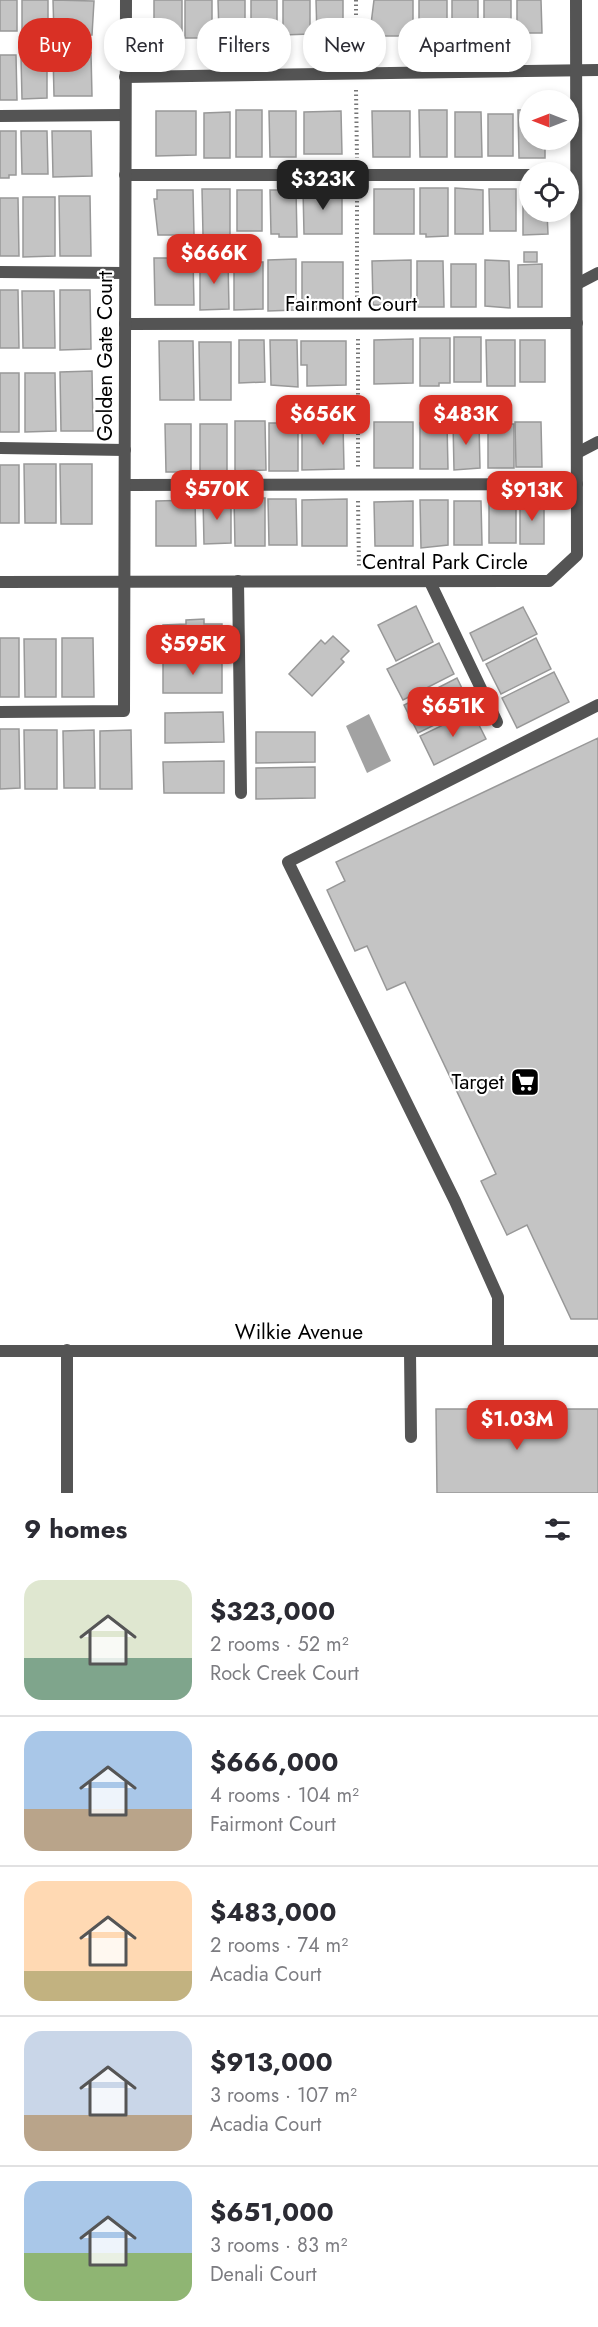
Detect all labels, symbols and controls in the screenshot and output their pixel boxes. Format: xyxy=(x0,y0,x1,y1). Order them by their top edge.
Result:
chip: Buy xyxy=(18,18,92,72)
chip: Rent xyxy=(104,18,185,72)
chip: Filters xyxy=(197,18,291,72)
chip: New xyxy=(303,18,386,72)
chip: Apartment xyxy=(398,18,531,72)
north arrow xyxy=(519,90,579,150)
map controls xyxy=(519,90,579,222)
pin: $323K xyxy=(281,160,365,211)
button: locate xyxy=(519,162,579,222)
text: $323K xyxy=(291,165,355,194)
pin: $666K xyxy=(172,234,256,285)
text: $666K xyxy=(181,239,247,268)
street label: Golden Gate Court xyxy=(90,271,120,441)
street label: Fairmont Court xyxy=(285,289,417,319)
pin: $656K xyxy=(281,395,365,446)
pin: $483K xyxy=(424,395,508,446)
text: $656K xyxy=(290,400,356,429)
text: $483K xyxy=(433,400,499,429)
pin: $570K xyxy=(175,470,259,521)
pin: $913K xyxy=(490,471,574,522)
text: $570K xyxy=(185,475,249,504)
text: $913K xyxy=(501,476,563,505)
street label: Central Park Circle xyxy=(362,547,528,577)
pin: $595K xyxy=(151,625,235,676)
text: $595K xyxy=(160,630,226,659)
pin: $651K xyxy=(411,687,495,738)
text: $651K xyxy=(422,692,484,721)
supermarket icon: Target xyxy=(509,1066,541,1098)
place label: Target xyxy=(452,1067,504,1097)
street label: Wilkie Avenue xyxy=(235,1317,363,1347)
pin: $1.03M xyxy=(468,1400,566,1451)
text: $1.03M xyxy=(481,1405,553,1434)
text: 9 homes xyxy=(24,1510,127,1548)
icon: filters xyxy=(541,1513,574,1546)
text: $323,000 xyxy=(210,1592,335,1630)
icon: home xyxy=(72,1604,144,1676)
text: 2 rooms · 52 m² xyxy=(210,1630,349,1659)
text: Rock Creek Court xyxy=(210,1659,359,1688)
text: $666,000 xyxy=(210,1743,338,1781)
icon: home xyxy=(72,1755,144,1827)
text: 4 rooms · 104 m² xyxy=(210,1781,359,1810)
text: Fairmont Court xyxy=(210,1810,336,1839)
text: $483,000 xyxy=(210,1893,336,1931)
icon: home xyxy=(72,1905,144,1977)
text: 2 rooms · 74 m² xyxy=(210,1931,348,1960)
text: Acadia Court xyxy=(210,1960,321,1989)
text: $913,000 xyxy=(210,2043,333,2081)
icon: home xyxy=(72,2055,144,2127)
text: 3 rooms · 107 m² xyxy=(210,2081,357,2110)
text: Acadia Court xyxy=(210,2110,321,2139)
text: $651,000 xyxy=(210,2193,334,2231)
icon: home xyxy=(72,2205,144,2277)
text: 3 rooms · 83 m² xyxy=(210,2231,347,2260)
text: Denali Court xyxy=(210,2260,317,2289)

